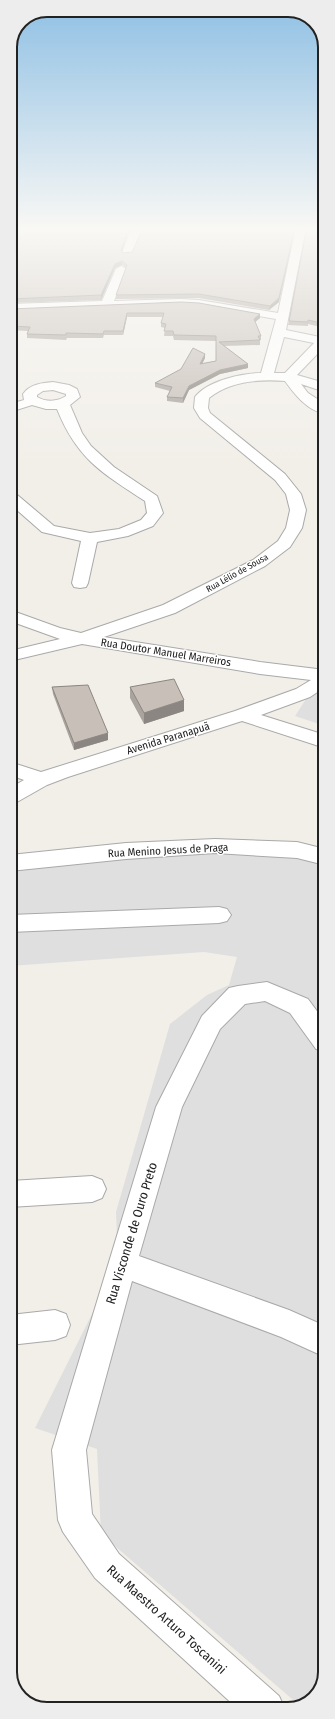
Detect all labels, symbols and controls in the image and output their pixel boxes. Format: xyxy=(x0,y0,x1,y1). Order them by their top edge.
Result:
street label: Rua Lélio de Sousa xyxy=(204,552,270,594)
street label: Rua Doutor Manuel Marreiros xyxy=(100,636,232,669)
street label: Avenida Paranapuã xyxy=(125,720,211,757)
street label: Rua Menino Jesus de Praga xyxy=(108,841,229,860)
street label: Rua Visconde de Ouro Preto xyxy=(103,1160,160,1306)
street label: Rua Maestro Arturo Toscanini xyxy=(104,1562,229,1677)

